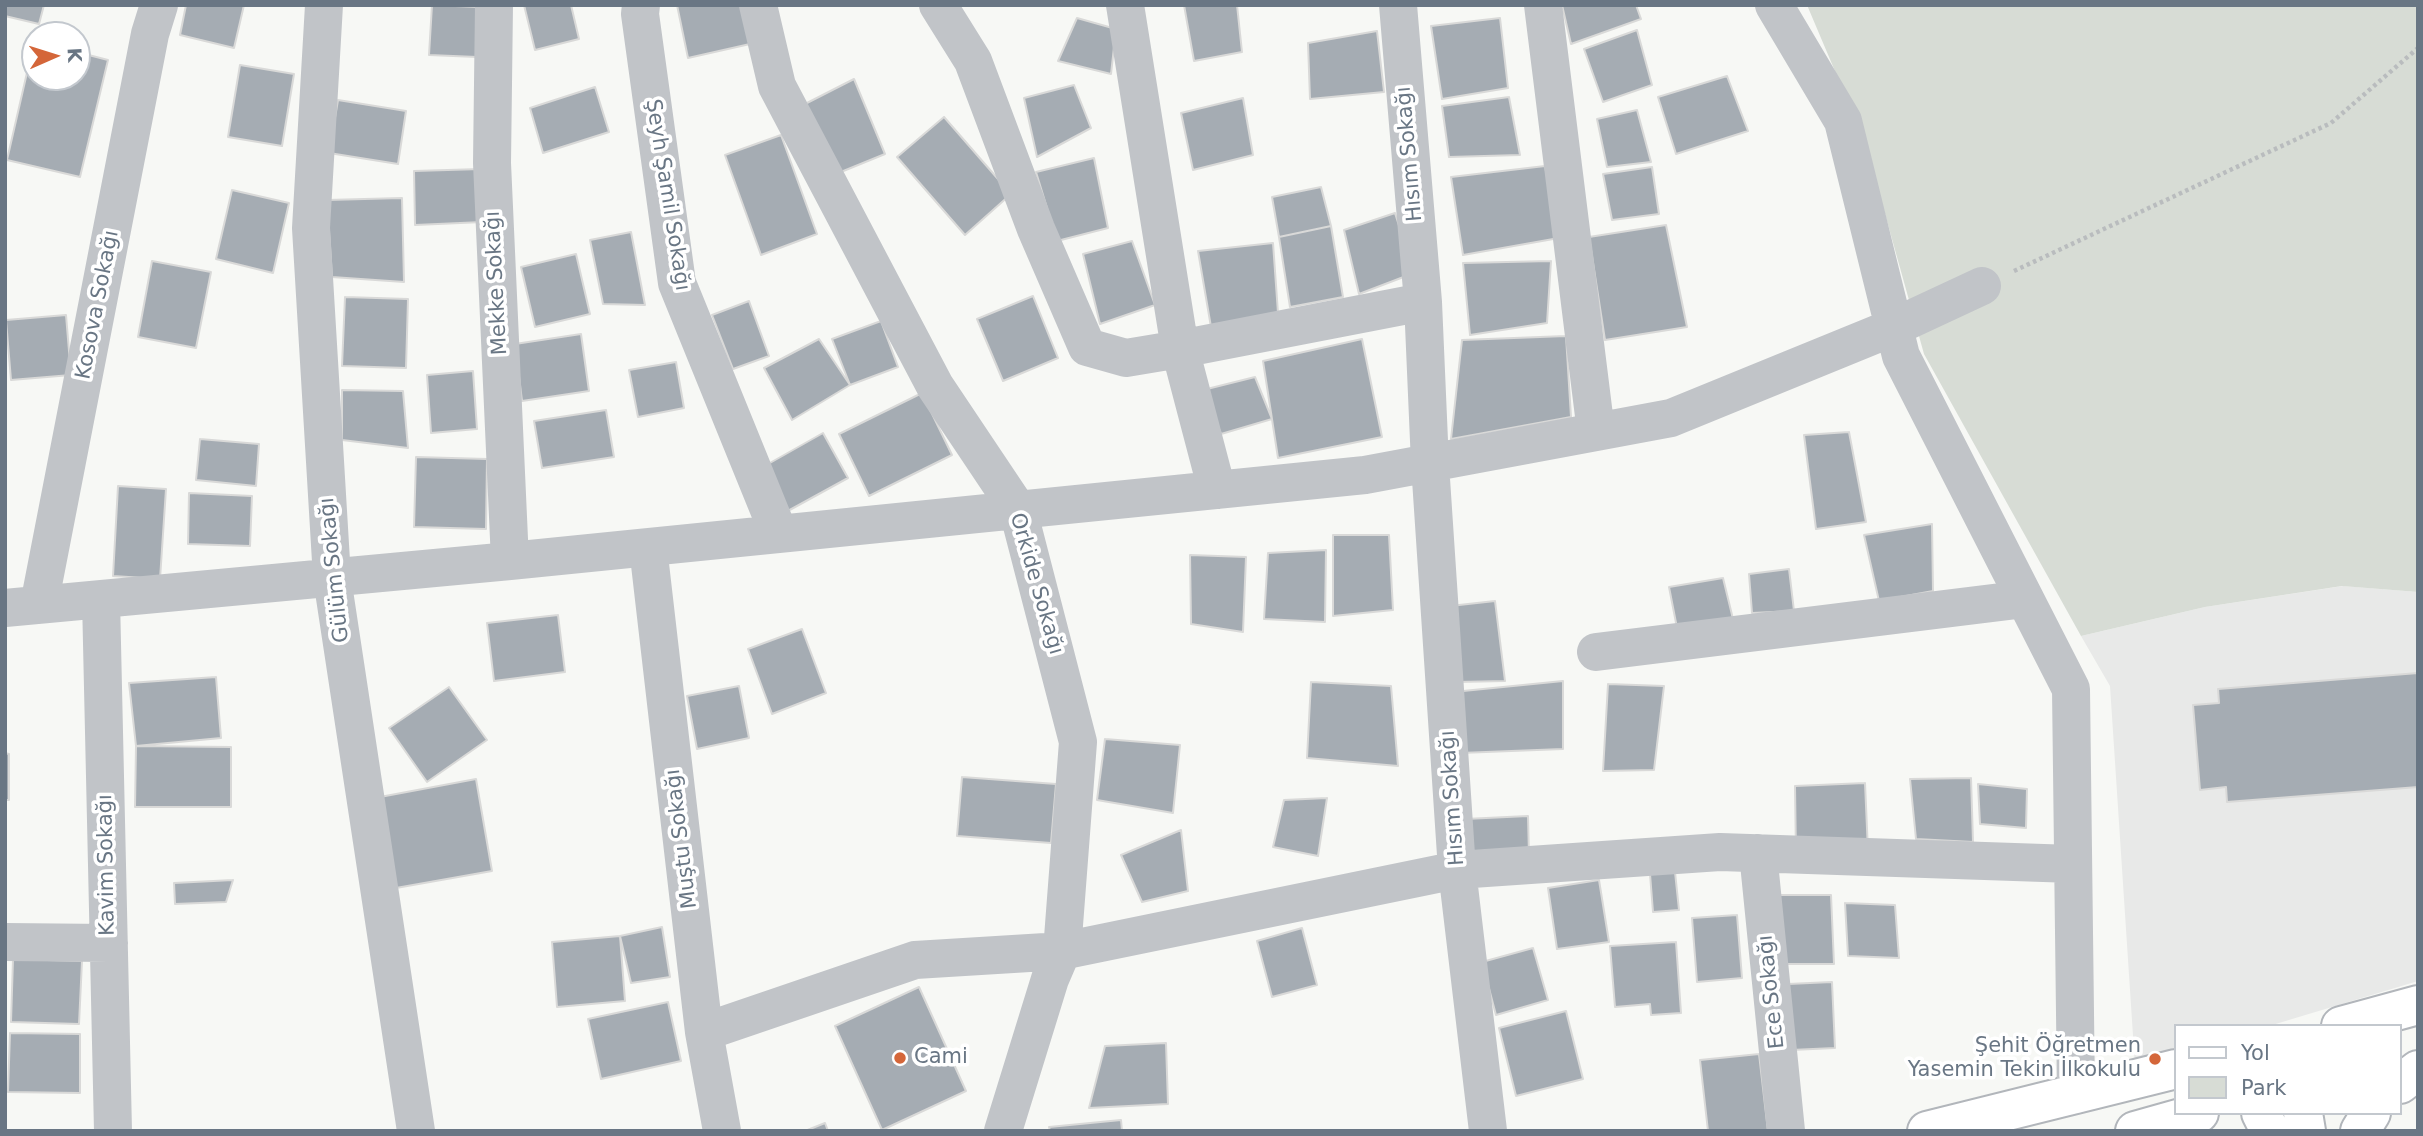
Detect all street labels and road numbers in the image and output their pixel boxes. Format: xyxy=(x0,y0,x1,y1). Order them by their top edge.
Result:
street label: Hısım Sokağı xyxy=(1392,85,1428,223)
street label: Şeyh Şamil Sokağı xyxy=(639,97,695,293)
street label: Mekke Sokağı xyxy=(481,210,513,356)
street label: Kosova Sokağı xyxy=(71,228,125,382)
street label: Gülüm Sokağı xyxy=(315,496,355,644)
street label: Orkide Sokağı xyxy=(1004,510,1068,658)
street label: Hısım Sokağı xyxy=(1436,730,1470,866)
street label: Muştu Sokağı xyxy=(661,768,703,910)
street label: Kavim Sokağı xyxy=(93,794,121,936)
street label: Ece Sokağı xyxy=(1753,934,1791,1050)

